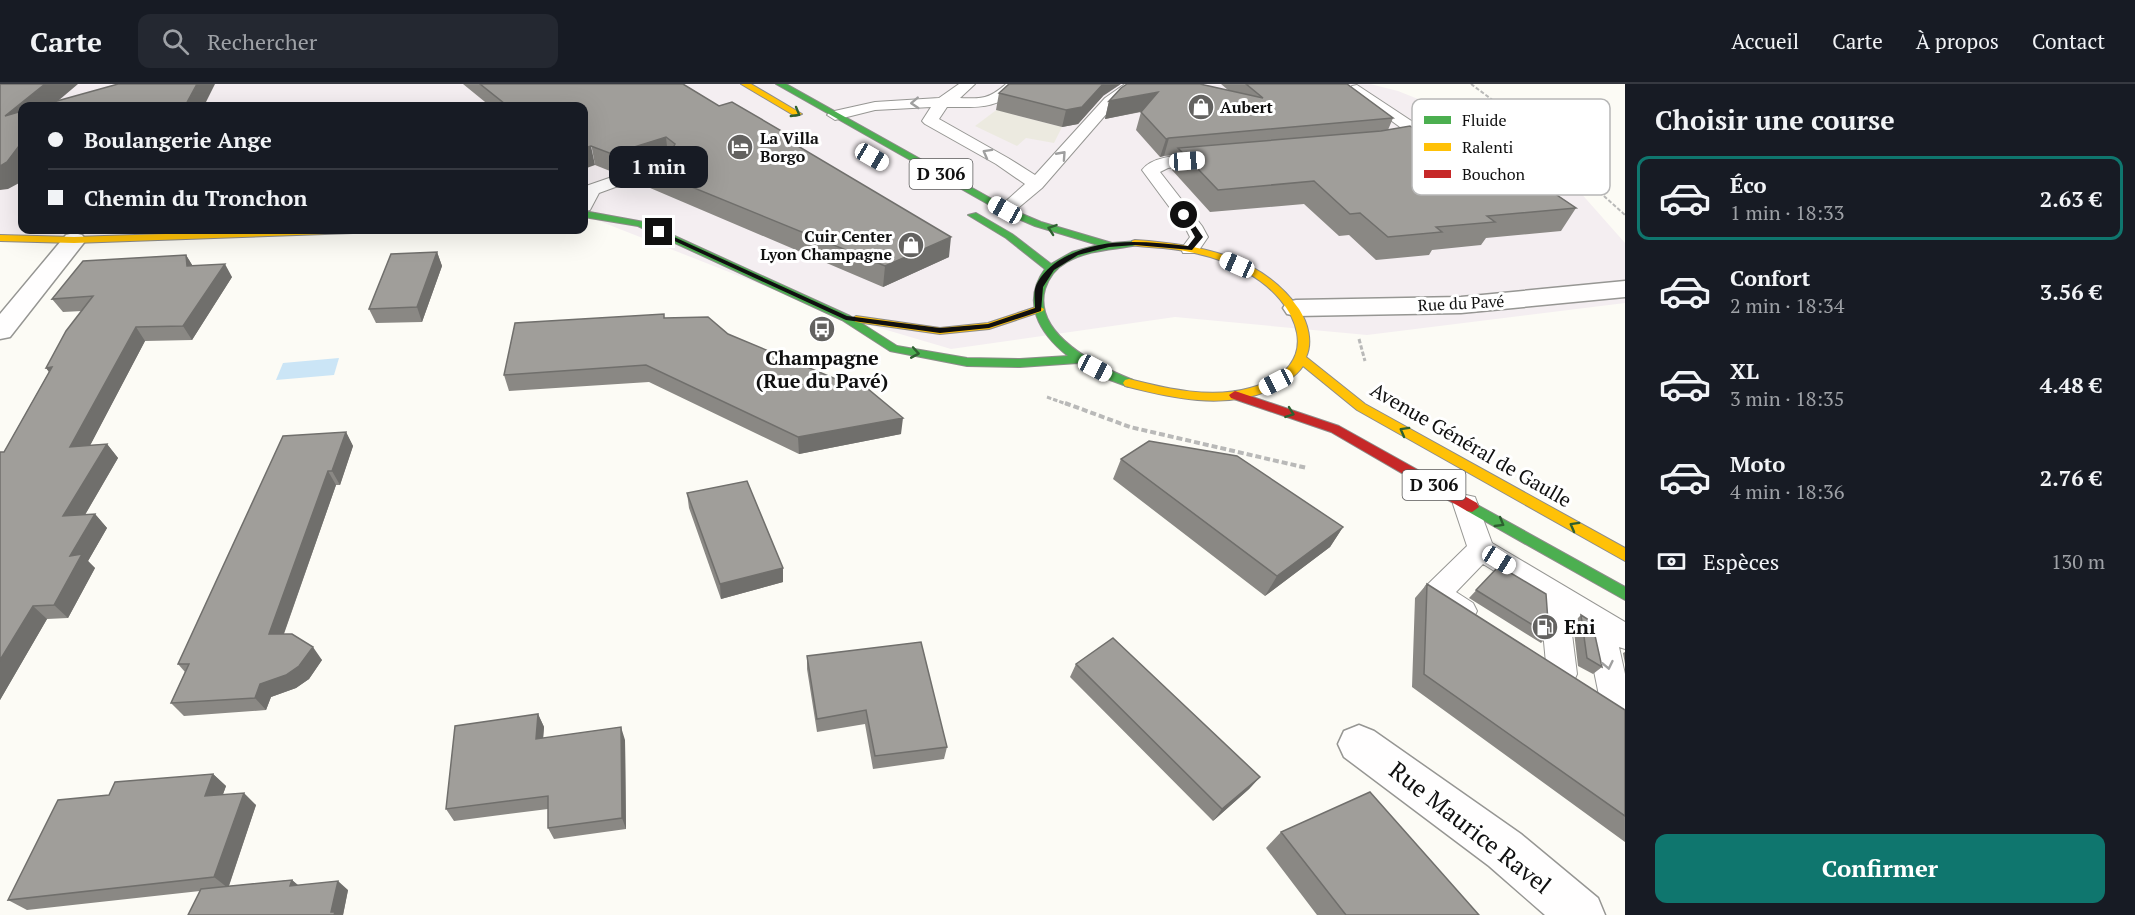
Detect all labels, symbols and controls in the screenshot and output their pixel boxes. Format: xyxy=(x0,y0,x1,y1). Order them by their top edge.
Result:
search box xyxy=(138,14,558,68)
text: Carte xyxy=(30,23,102,60)
icon: search xyxy=(159,25,192,58)
text: Rechercher xyxy=(207,27,317,56)
text: Accueil xyxy=(1731,27,1799,55)
text: Carte xyxy=(1832,27,1883,55)
text: À propos xyxy=(1916,27,1999,55)
text: Contact xyxy=(2032,27,2105,55)
shop icon: Aubert xyxy=(1186,92,1216,122)
one-way arrow xyxy=(911,96,920,109)
place label: Aubert xyxy=(1220,96,1274,118)
legend xyxy=(1412,99,1610,195)
text: Choisir une course xyxy=(1655,102,1895,138)
one-way arrow xyxy=(789,106,800,117)
text: Fluide xyxy=(1462,109,1506,131)
text: Boulangerie Ange xyxy=(84,125,272,154)
place label: La Villa Borgo xyxy=(760,127,819,167)
hotel icon: La Villa Borgo xyxy=(725,132,755,162)
text: Ralenti xyxy=(1462,136,1514,158)
car xyxy=(852,140,892,174)
callout: 1 min xyxy=(610,145,708,187)
one-way arrow xyxy=(983,148,993,160)
one-way arrow xyxy=(1055,151,1066,162)
car xyxy=(1168,151,1206,171)
text: 1 min xyxy=(631,153,686,180)
road number: D 306 xyxy=(910,159,972,189)
text: Bouchon xyxy=(1462,163,1526,185)
text: Éco xyxy=(1730,170,1767,199)
icon: car xyxy=(1658,171,1712,225)
text: Chemin du Tronchon xyxy=(84,183,307,212)
text: 2.63 € xyxy=(2040,184,2102,213)
car xyxy=(985,193,1025,227)
text: 1 min · 18:33 xyxy=(1730,199,1844,226)
route start xyxy=(1170,201,1197,228)
route end xyxy=(645,218,672,245)
one-way arrow xyxy=(1048,223,1058,236)
place label: Cuir Center Lyon Champagne xyxy=(760,225,892,265)
shop icon: Cuir Center Lyon Champagne xyxy=(896,230,926,260)
car xyxy=(1217,249,1257,281)
text: Confort xyxy=(1730,263,1810,292)
icon: car xyxy=(1658,264,1712,318)
text: 3.56 € xyxy=(2040,277,2102,306)
street label: Rue du Pavé xyxy=(1417,290,1505,316)
text: 2 min · 18:34 xyxy=(1730,292,1844,319)
bus stop icon: Champagne (Rue du Pavé) xyxy=(807,314,837,344)
place label: Champagne (Rue du Pavé) xyxy=(756,344,888,394)
one-way arrow xyxy=(910,346,920,359)
car xyxy=(1075,352,1115,384)
text: XL xyxy=(1730,356,1759,385)
icon: car xyxy=(1658,357,1712,411)
car xyxy=(1256,366,1296,398)
text: 4.48 € xyxy=(2040,370,2102,399)
street label: Avenue Général de Gaulle xyxy=(1366,376,1577,513)
text: 3 min · 18:35 xyxy=(1730,385,1844,412)
one-way arrow xyxy=(1284,406,1295,419)
one-way arrow xyxy=(1400,427,1410,438)
text: Moto xyxy=(1730,449,1785,478)
icon: car xyxy=(1658,450,1712,504)
text: 2.76 € xyxy=(2040,463,2102,492)
road number: D 306 xyxy=(1402,470,1466,500)
text: 4 min · 18:36 xyxy=(1730,478,1844,505)
one-way arrow xyxy=(1493,516,1504,527)
one-way arrow xyxy=(1570,522,1580,533)
car xyxy=(1479,543,1519,577)
icon: cash xyxy=(1655,545,1688,578)
text: Espèces xyxy=(1703,547,1779,576)
text: 130 m xyxy=(2051,548,2105,575)
fuel station icon: Eni xyxy=(1530,612,1560,642)
place label: Eni xyxy=(1564,613,1596,640)
one-way arrow xyxy=(1601,660,1614,670)
street label: Rue Maurice Ravel xyxy=(1383,754,1558,901)
button: Confirmer xyxy=(1655,834,2105,903)

